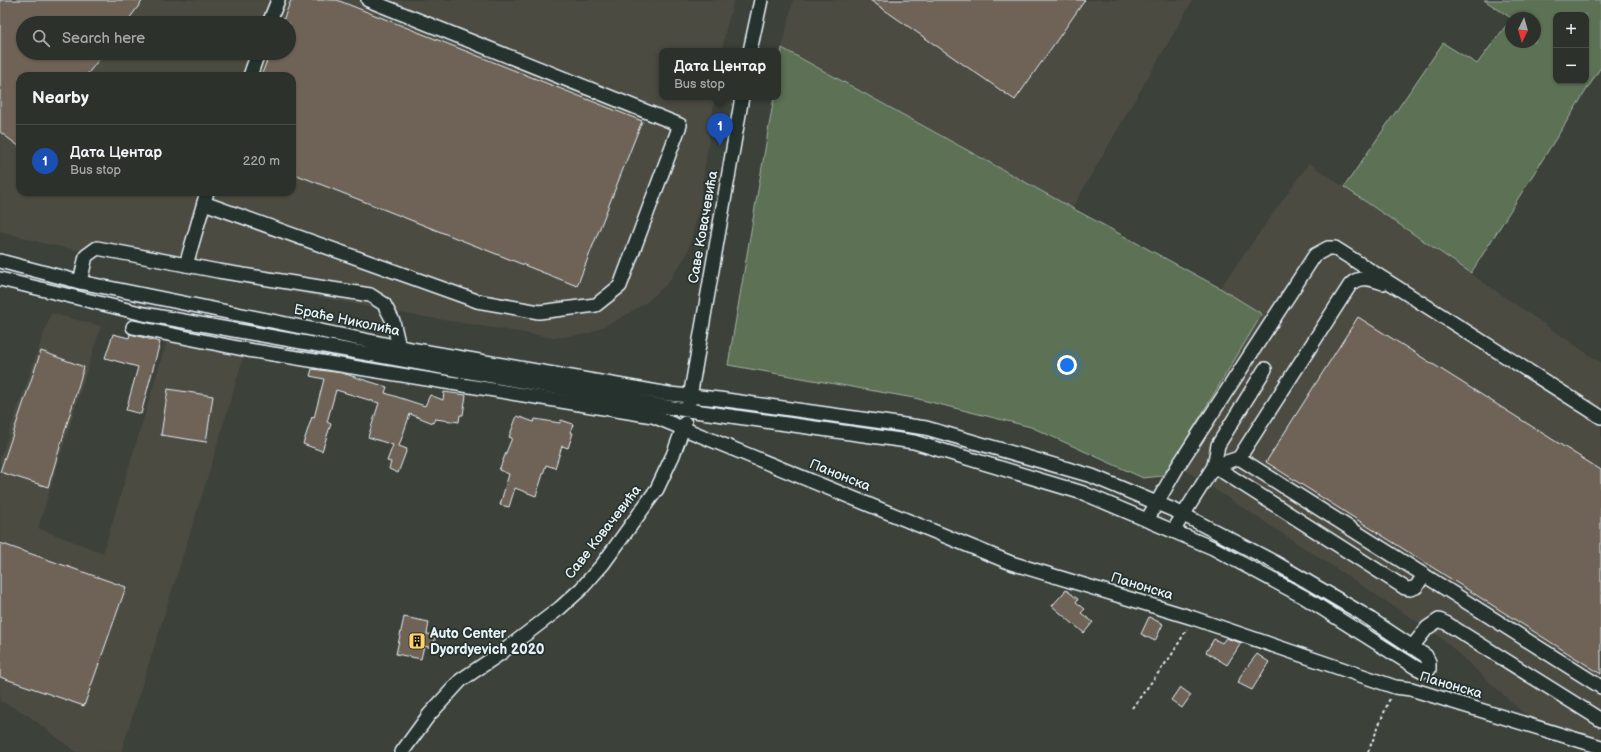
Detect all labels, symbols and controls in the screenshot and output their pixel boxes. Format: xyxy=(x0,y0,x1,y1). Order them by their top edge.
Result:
north arrow xyxy=(1505,12,1541,48)
map controls xyxy=(1553,12,1589,84)
button: + xyxy=(1553,12,1589,48)
search box xyxy=(16,16,296,60)
icon: search xyxy=(30,27,52,49)
text: Search here xyxy=(62,29,145,48)
popup xyxy=(659,48,781,100)
button: − xyxy=(1553,48,1589,84)
text: Дата Центар xyxy=(674,57,766,76)
text: Bus stop xyxy=(674,76,725,92)
text: Nearby xyxy=(32,88,89,108)
pin: 1 xyxy=(707,113,733,146)
text: Дата Центар xyxy=(70,143,162,162)
text: 1 xyxy=(42,153,48,169)
text: 220 m xyxy=(243,153,280,169)
text: Bus stop xyxy=(70,162,121,178)
street label: Саве Ковачевића xyxy=(685,169,721,285)
street label: Браће Николића xyxy=(292,300,402,340)
your location xyxy=(1057,355,1077,375)
street label: Панонска xyxy=(807,455,874,495)
street label: Саве Ковачевића xyxy=(561,481,645,582)
street label: Панонска xyxy=(1109,568,1176,604)
place label: Auto Center Dyordyevich 2020 xyxy=(429,625,545,658)
building icon: Auto Center Dyordyevich 2020 xyxy=(407,631,427,651)
street label: Панонска xyxy=(1418,668,1485,702)

